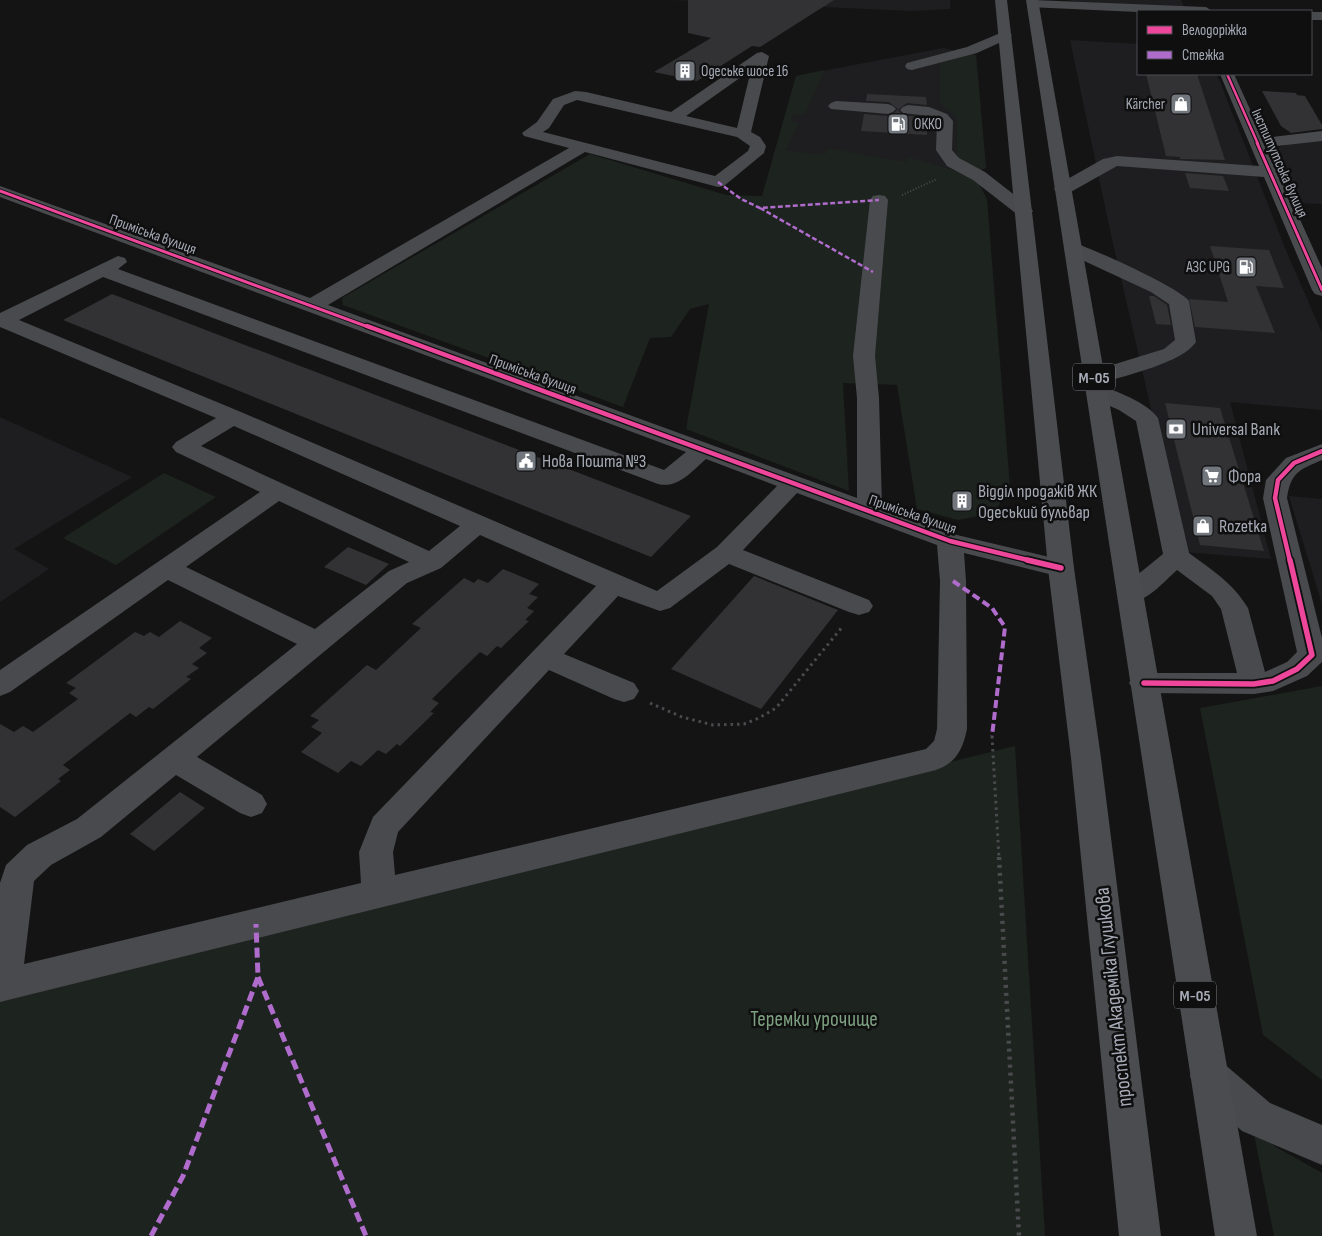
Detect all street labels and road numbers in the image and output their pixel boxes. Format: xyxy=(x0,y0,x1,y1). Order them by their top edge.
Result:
street label: Інститутська вулиця xyxy=(1247,106,1312,221)
street label: Приміська вулиця xyxy=(107,210,199,259)
street label: Приміська вулиця xyxy=(487,350,579,399)
road number: М-05 xyxy=(1073,364,1115,391)
street label: Приміська вулиця xyxy=(866,491,959,538)
street label: проспект Академіка Глушкова xyxy=(1090,886,1137,1108)
road number: М-05 xyxy=(1174,982,1216,1008)

